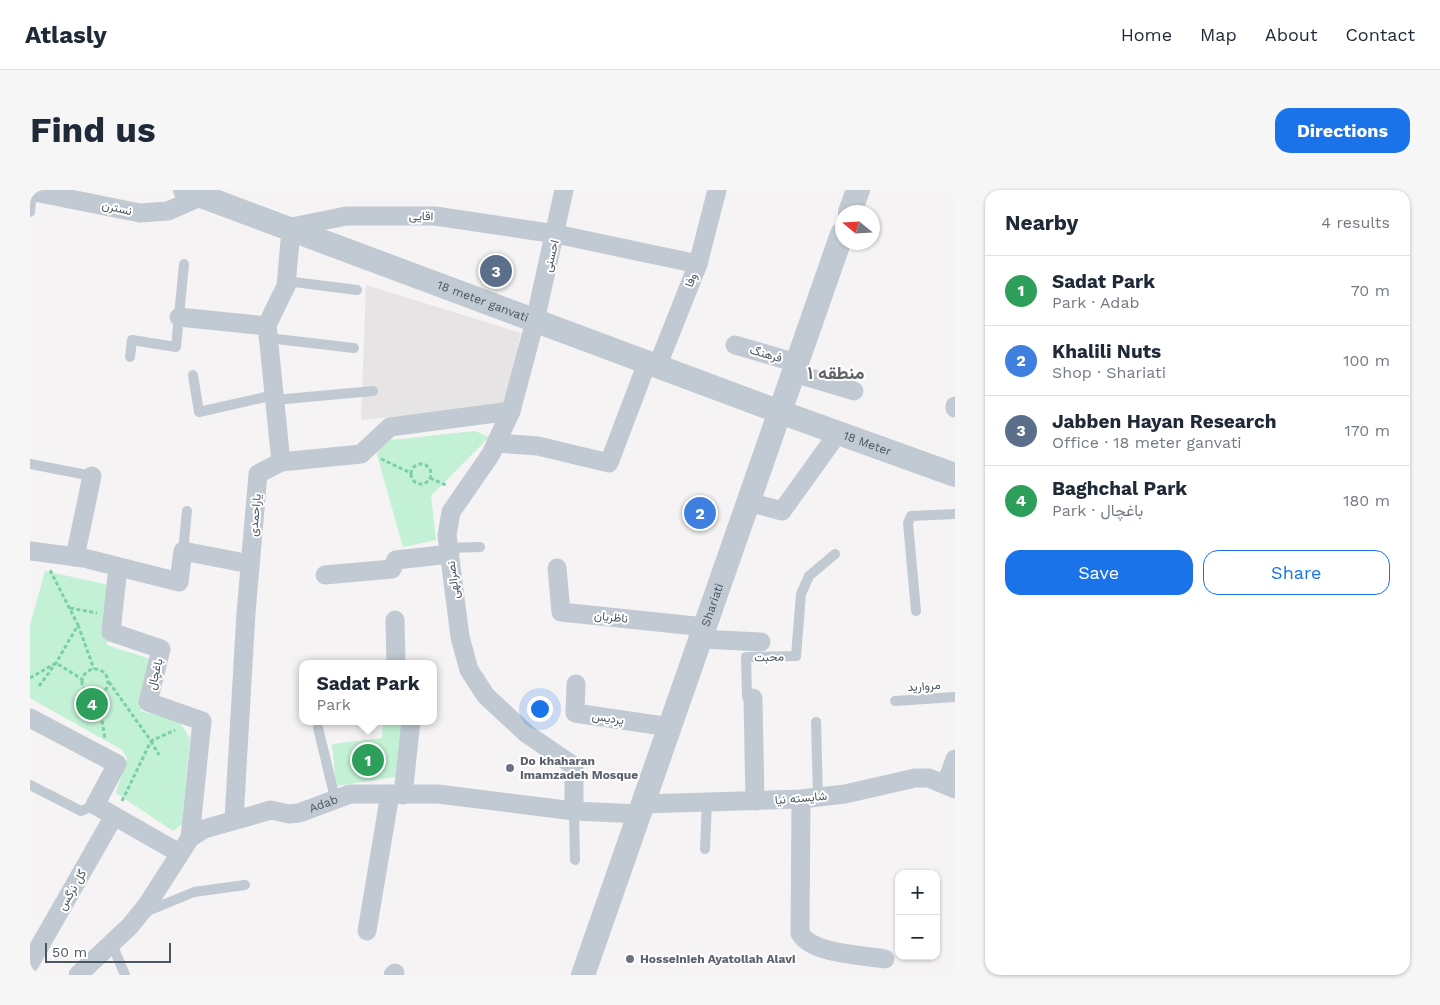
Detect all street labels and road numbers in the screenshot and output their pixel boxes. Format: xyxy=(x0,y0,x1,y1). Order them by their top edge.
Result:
street label: نسترن xyxy=(100,198,133,219)
street label: اقایی xyxy=(409,209,433,224)
street label: احسنی xyxy=(540,238,563,274)
street label: وفا xyxy=(682,271,701,289)
street label: 18 meter ganvati xyxy=(435,278,531,325)
street label: فرهنگ xyxy=(748,343,784,366)
street label: 18 Meter xyxy=(842,428,893,459)
street label: یاراحمدی xyxy=(246,493,265,537)
street label: نصرالهی xyxy=(444,560,463,600)
street label: Shariati xyxy=(698,581,726,628)
street label: ناظریان xyxy=(593,608,629,627)
street label: محبت xyxy=(754,649,784,665)
street label: باغچال xyxy=(144,657,167,691)
street label: مروارید xyxy=(907,678,941,695)
street label: پردیس xyxy=(591,709,625,728)
street label: شایسته نیا xyxy=(774,789,828,807)
street label: Adab xyxy=(307,792,340,816)
street label: گل نرگس xyxy=(55,867,90,913)

